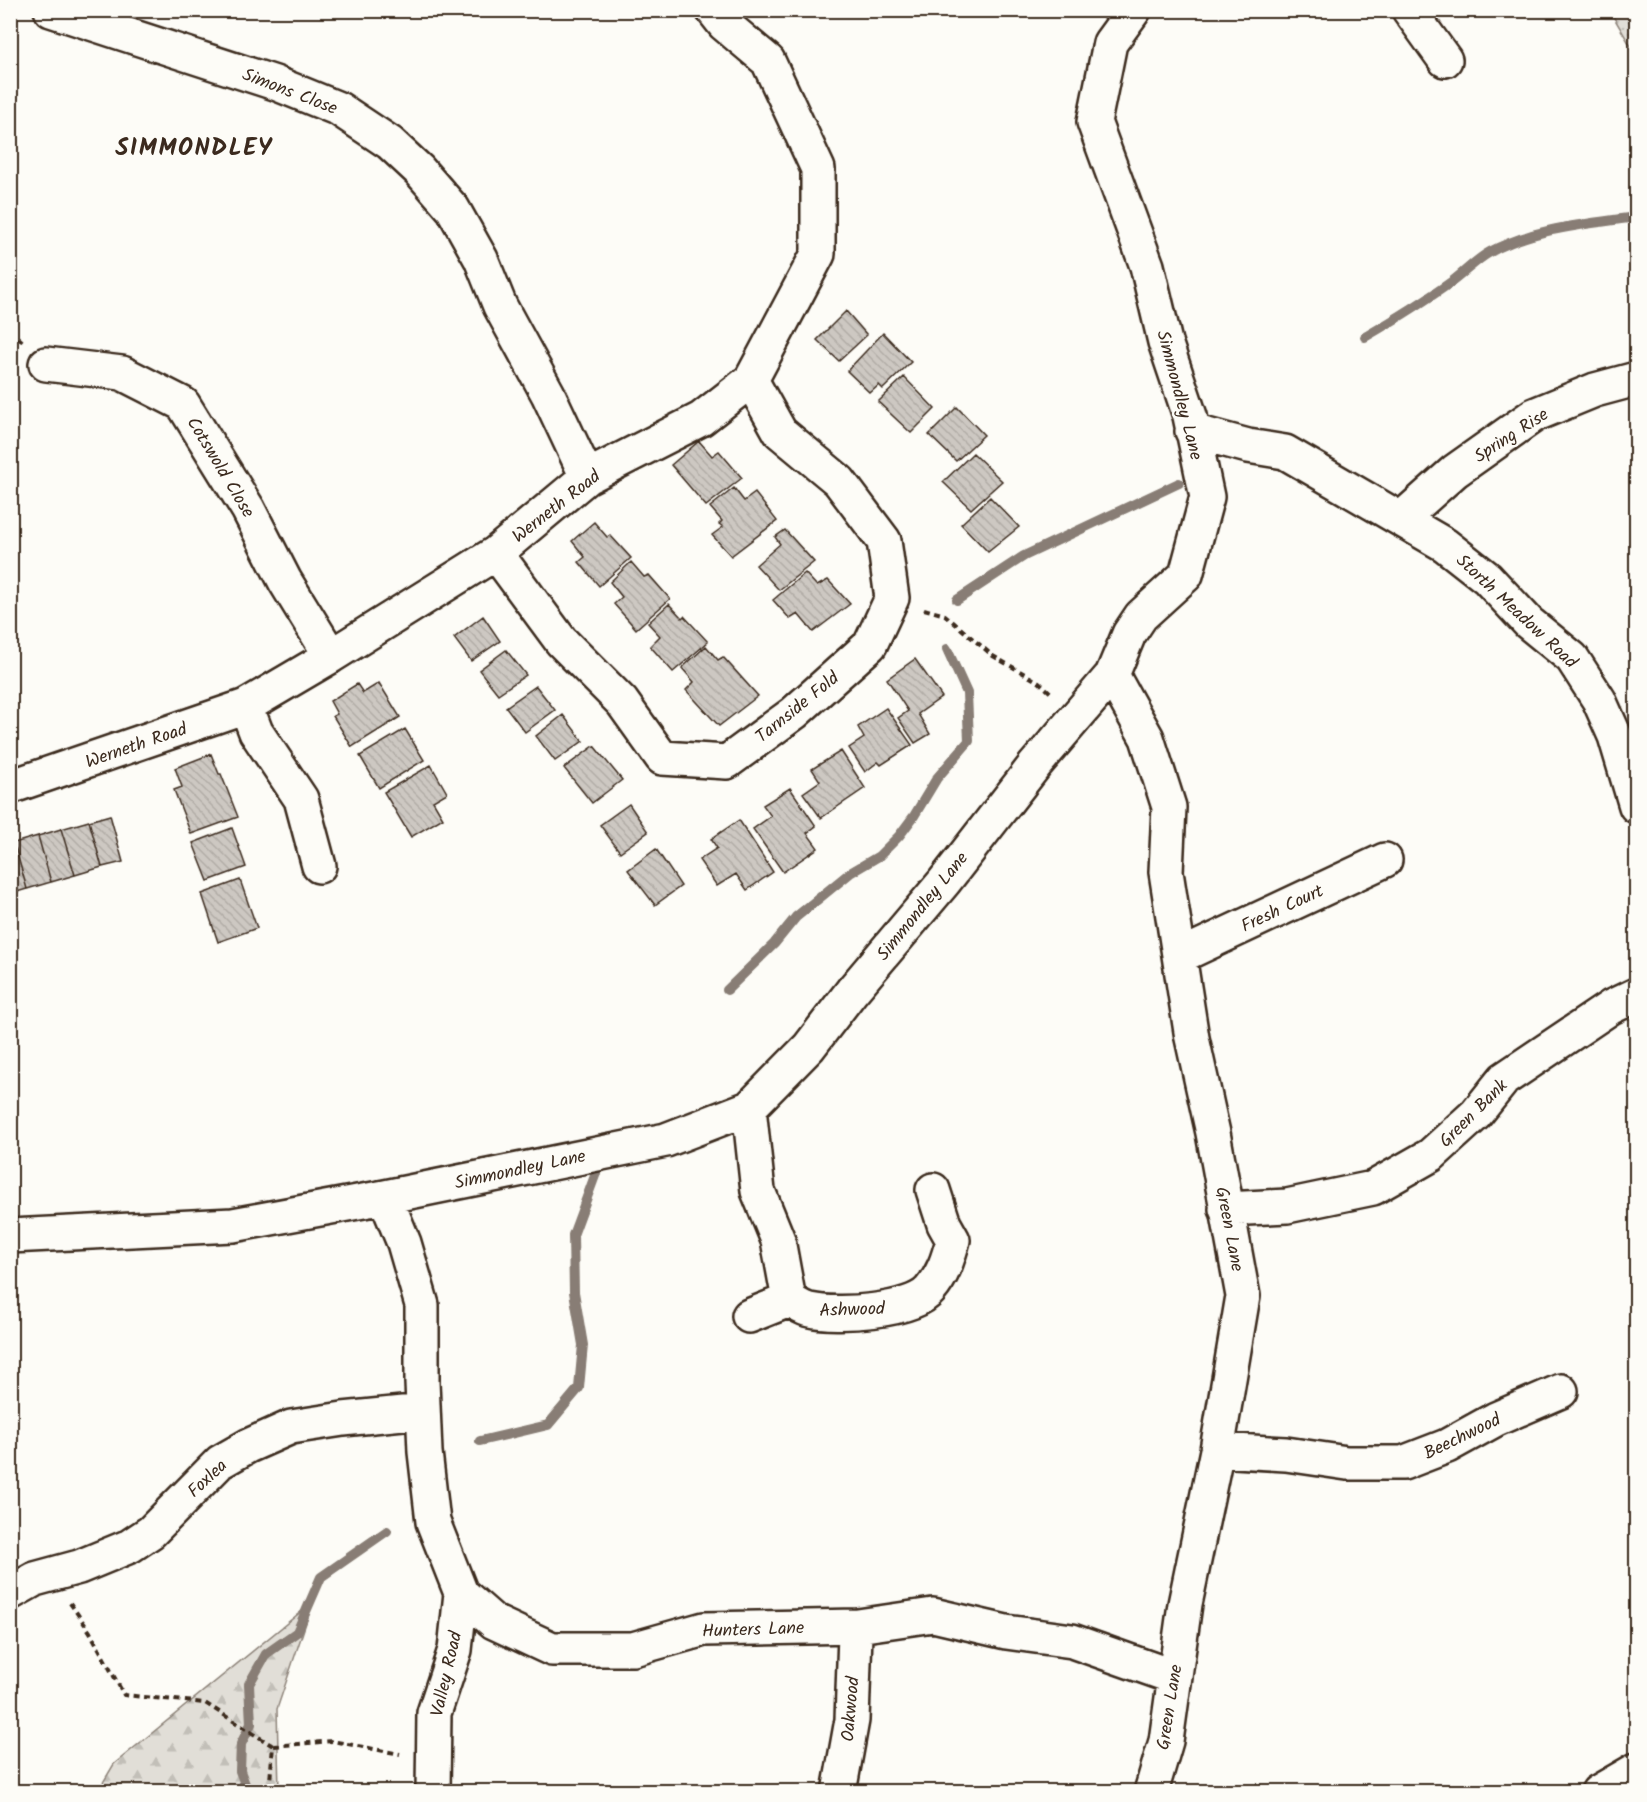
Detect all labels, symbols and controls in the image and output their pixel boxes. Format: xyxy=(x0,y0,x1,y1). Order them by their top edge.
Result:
street label: Simons Close xyxy=(238,61,341,124)
district label: SIMMONDLEY xyxy=(115,129,273,168)
street label: Simmondley Lane xyxy=(1147,327,1210,464)
street label: Spring Rise xyxy=(1469,401,1555,471)
street label: Cotswold Close xyxy=(178,412,261,524)
street label: Werneth Road xyxy=(506,463,608,551)
street label: Storth Meadow Road xyxy=(1448,548,1584,677)
street label: Tarnside Fold xyxy=(750,665,847,751)
street label: Werneth Road xyxy=(82,715,192,777)
street label: Simmondley Lane xyxy=(870,846,976,968)
street label: Fresh Court xyxy=(1236,877,1330,941)
street label: Green Bank xyxy=(1433,1072,1516,1155)
street label: Simmondley Lane xyxy=(452,1142,589,1199)
street label: Green Lane xyxy=(1206,1184,1251,1274)
street label: Ashwood xyxy=(819,1295,886,1326)
street label: Beechwood xyxy=(1419,1406,1507,1469)
street label: Foxlea xyxy=(181,1453,235,1505)
street label: Hunters Lane xyxy=(701,1614,805,1647)
street label: Valley Road xyxy=(424,1628,472,1720)
street label: Green Lane xyxy=(1149,1663,1192,1752)
street label: Oakwood xyxy=(834,1674,869,1743)

